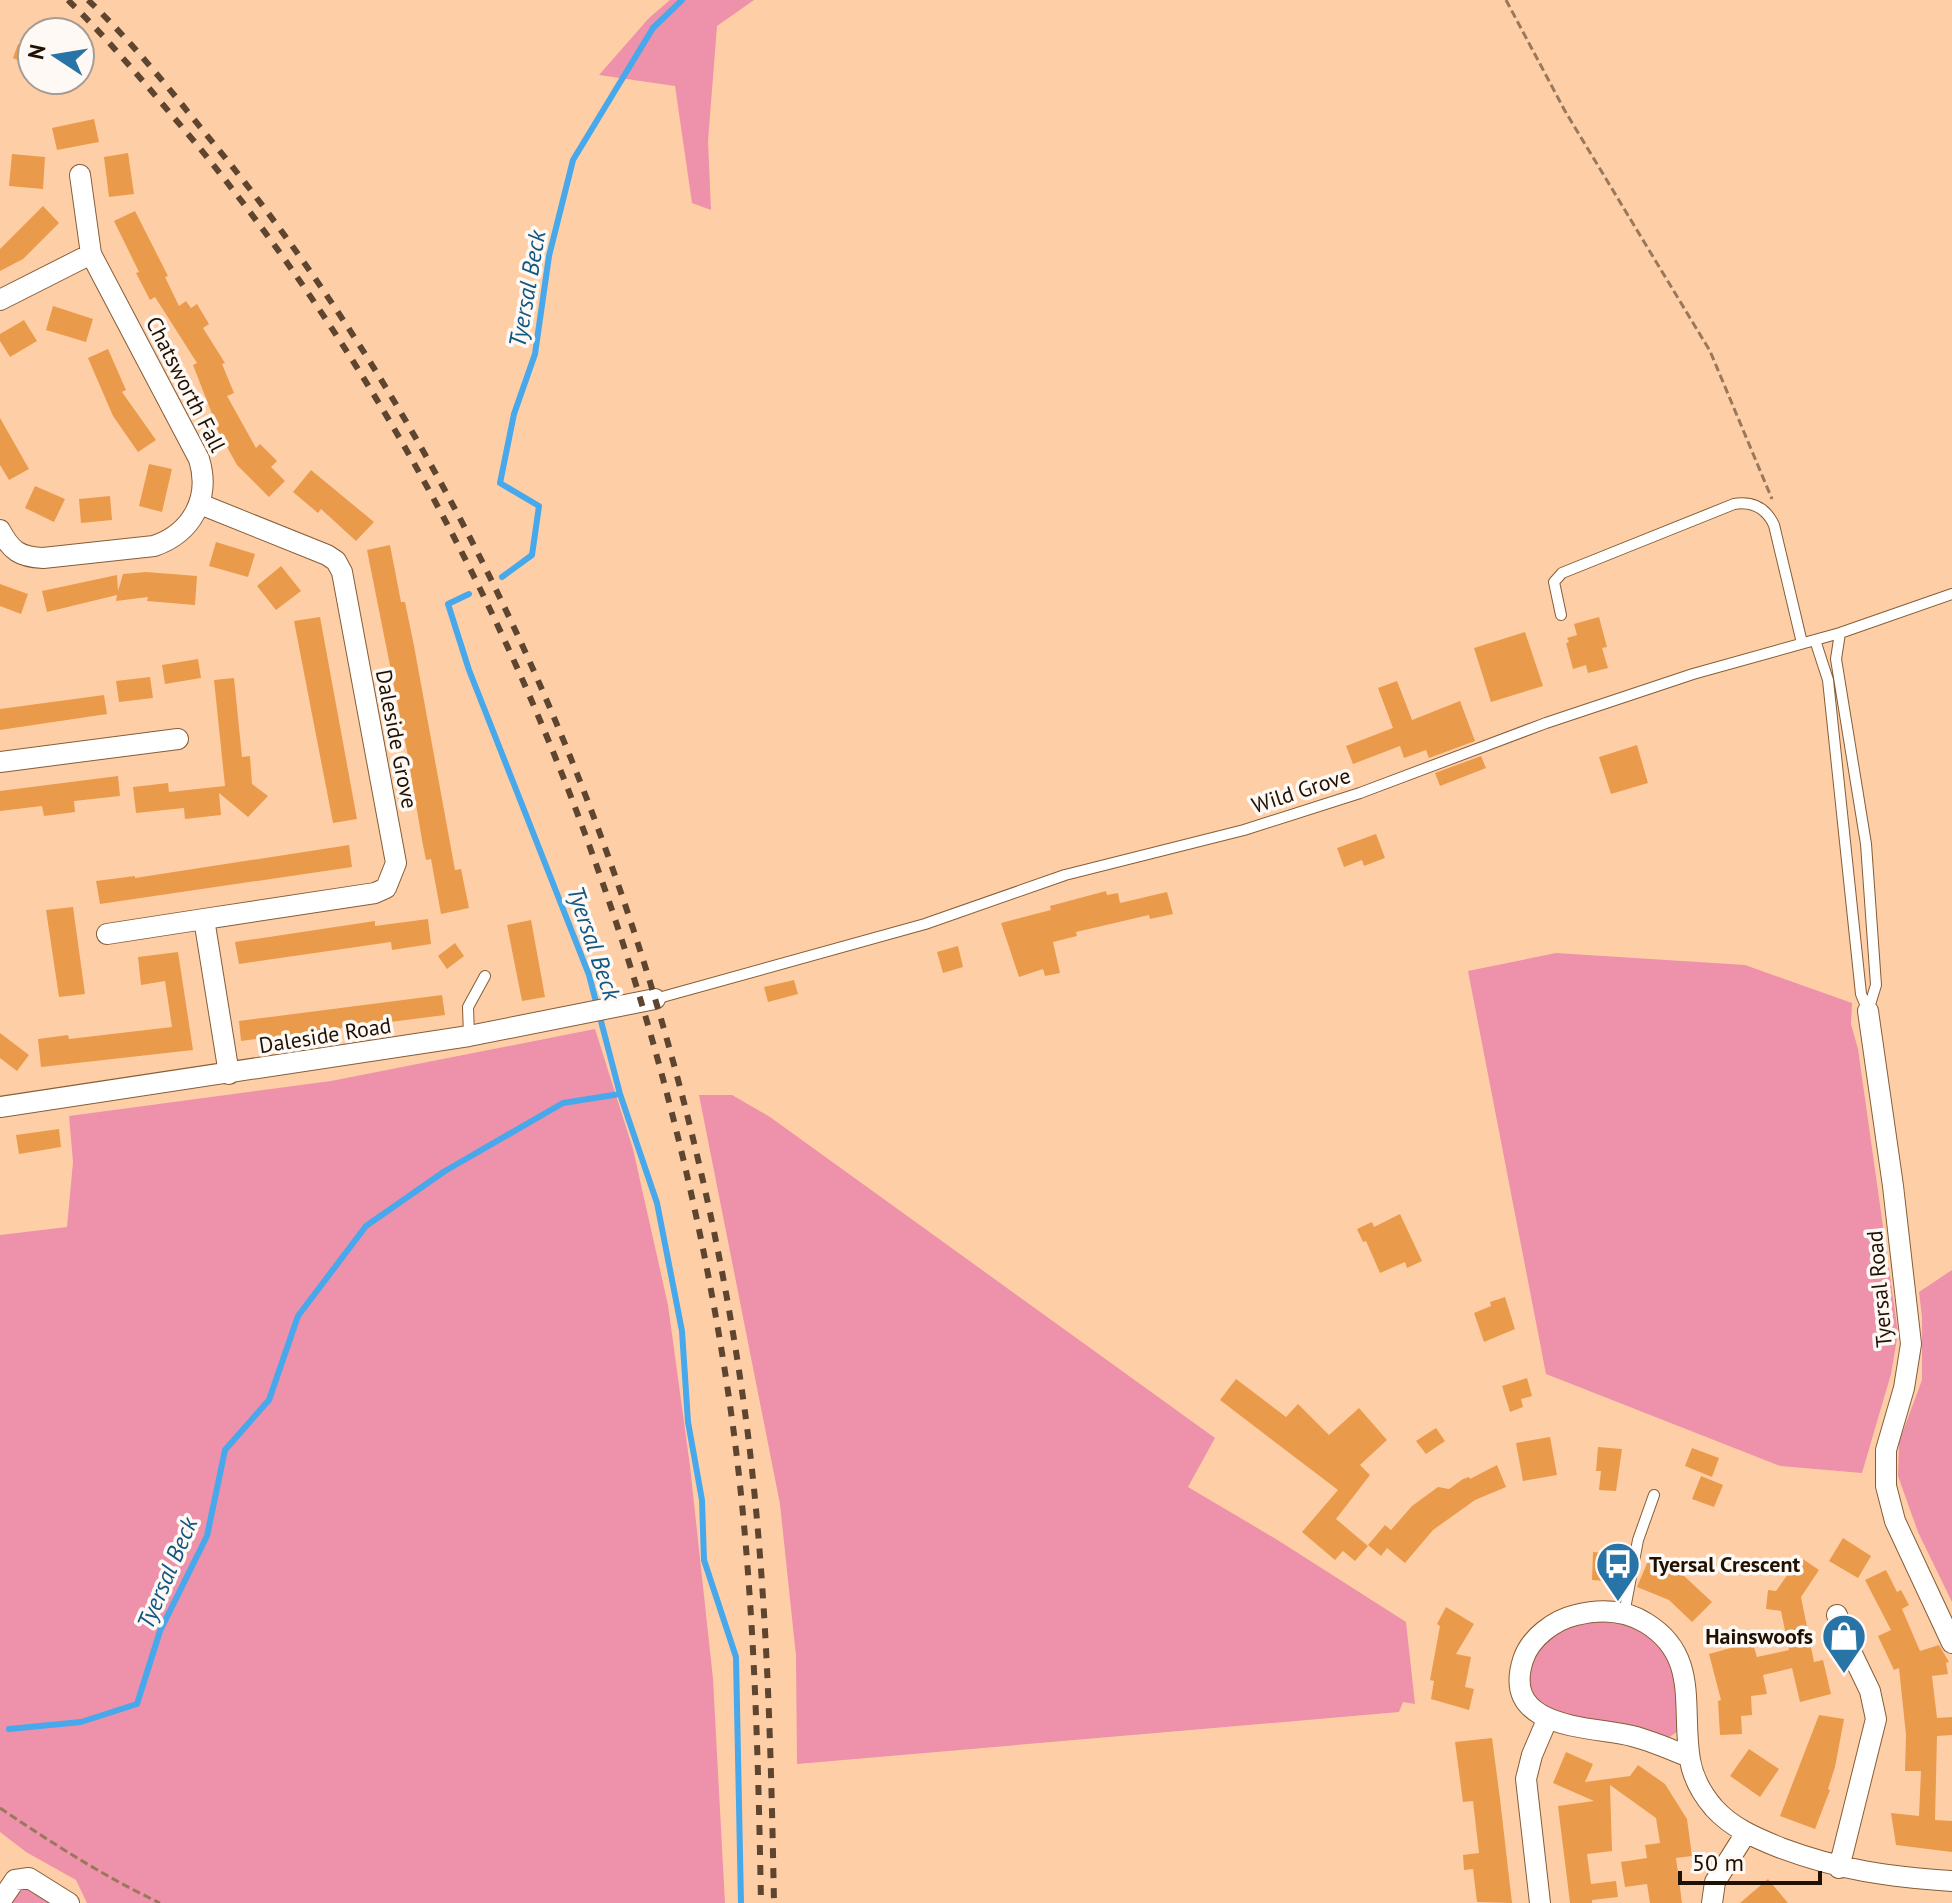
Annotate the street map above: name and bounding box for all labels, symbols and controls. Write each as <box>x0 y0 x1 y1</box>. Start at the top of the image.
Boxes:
north arrow <box>16 16 96 96</box>
text: N <box>21 42 52 62</box>
water label: Tyersal Beck <box>501 227 553 350</box>
street label: Chatsworth Fall <box>140 311 232 457</box>
street label: Daleside Grove <box>370 667 424 811</box>
street label: Wild Grove <box>1248 761 1354 819</box>
water label: Tyersal Beck <box>560 882 628 1005</box>
street label: Daleside Road <box>257 1011 393 1059</box>
street label: Tyersal Road <box>1860 1229 1898 1349</box>
water label: Tyersal Beck <box>130 1511 205 1634</box>
bus stop icon: Tyersal Crescent <box>1594 1540 1642 1603</box>
place label: Tyersal Crescent <box>1649 1550 1800 1578</box>
shop icon: Hainswoofs <box>1820 1612 1868 1675</box>
place label: Hainswoofs <box>1705 1622 1813 1650</box>
scale bar <box>1680 1835 1820 1885</box>
text: 50 m <box>1692 1847 1744 1878</box>

